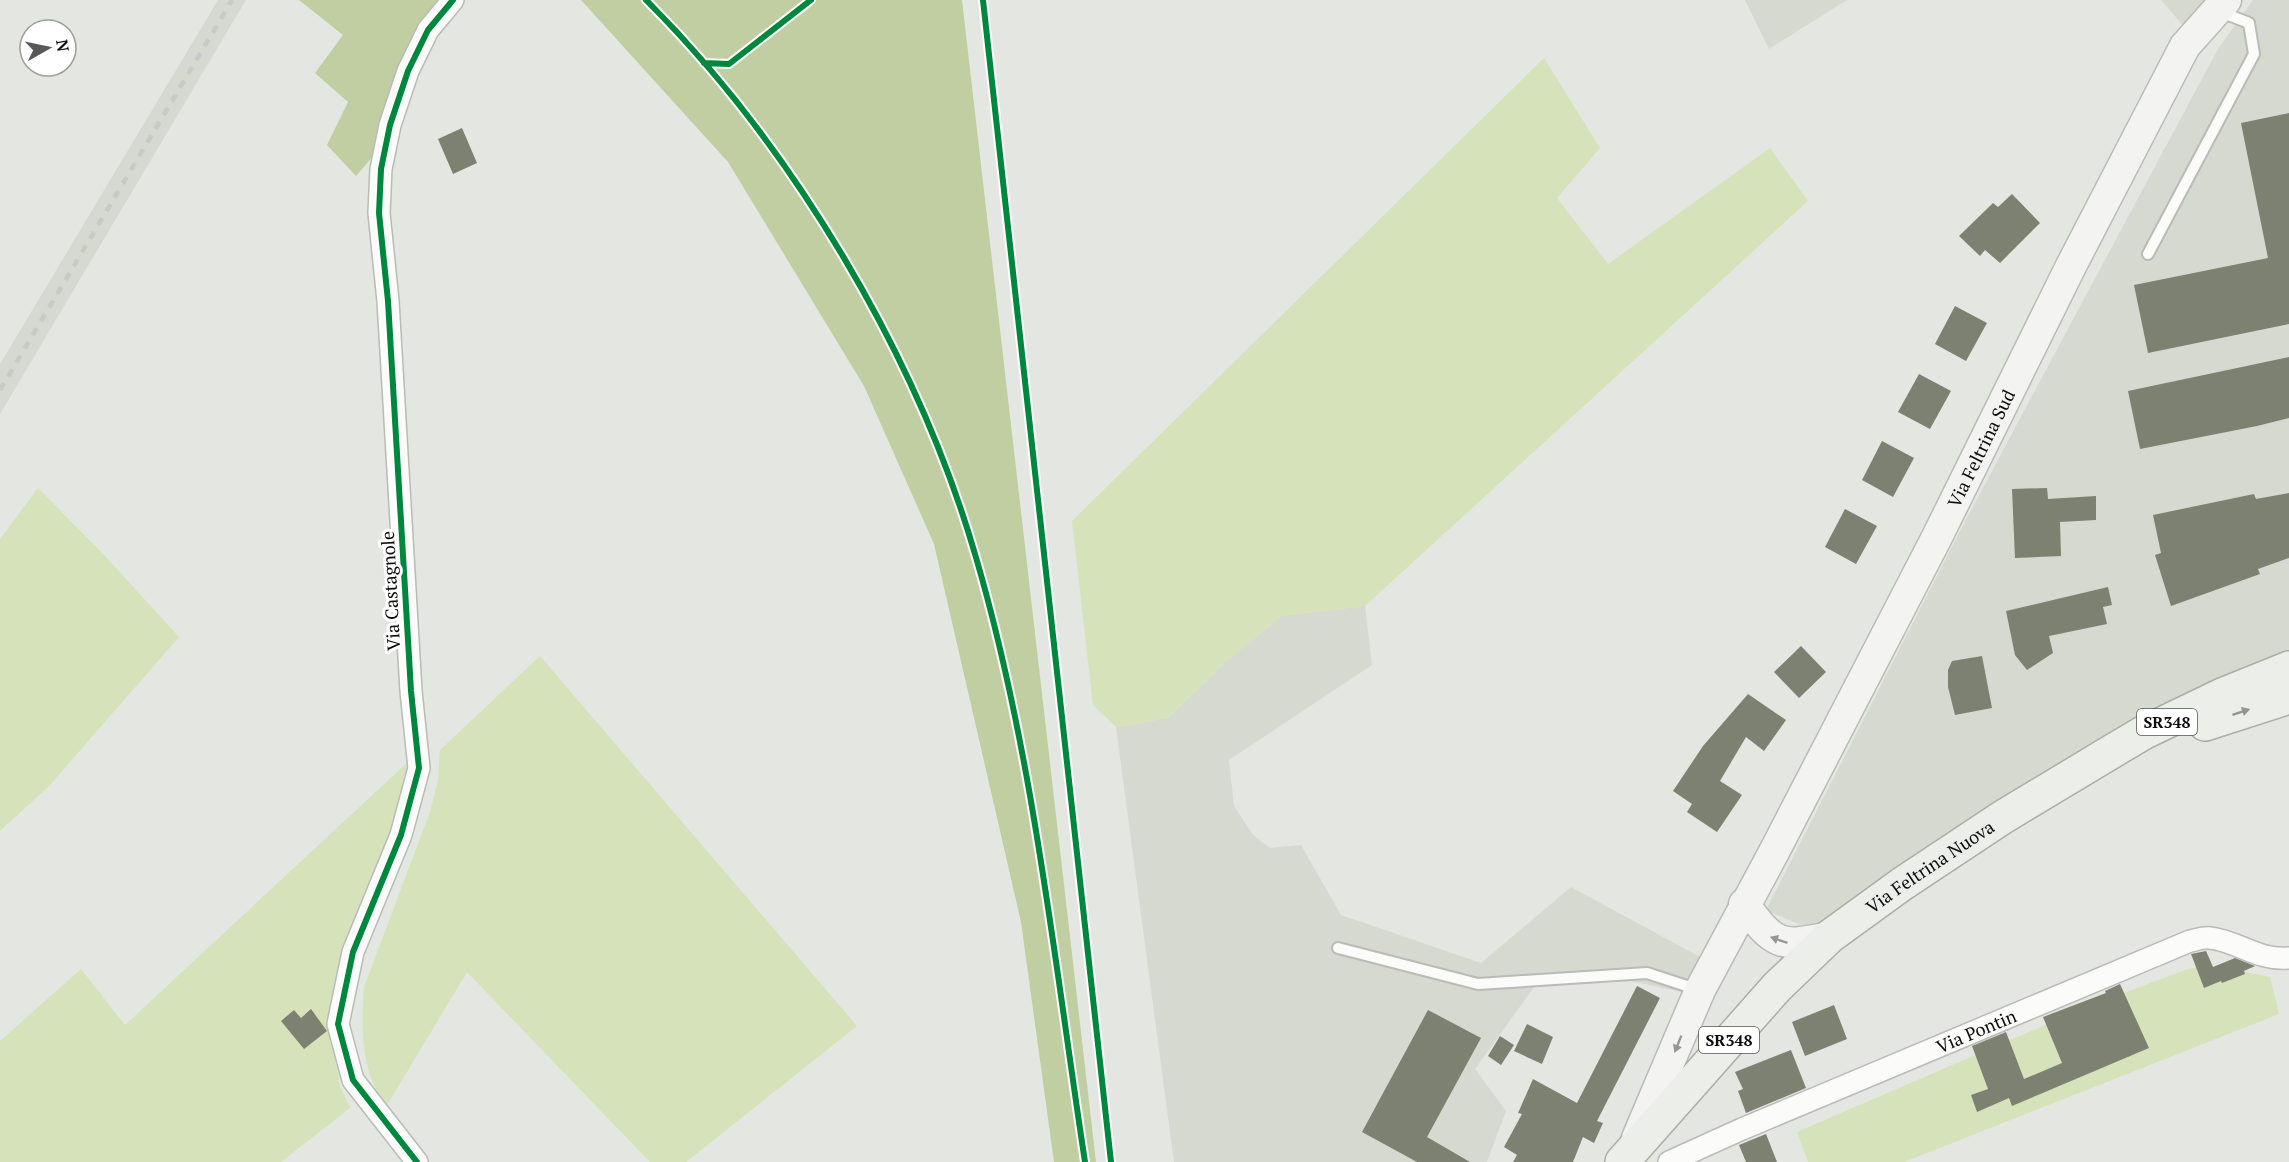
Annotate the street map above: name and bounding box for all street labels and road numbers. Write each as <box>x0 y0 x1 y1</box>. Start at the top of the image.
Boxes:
street label: Via Feltrina Sud <box>1942 385 2020 511</box>
street label: Via Castagnole <box>375 530 405 652</box>
road number: SR348 <box>2137 709 2197 735</box>
street label: Via Feltrina Nuova <box>1861 814 1999 918</box>
street label: Via Pontin <box>1932 1003 2020 1058</box>
road number: SR348 <box>1699 1027 1759 1053</box>

